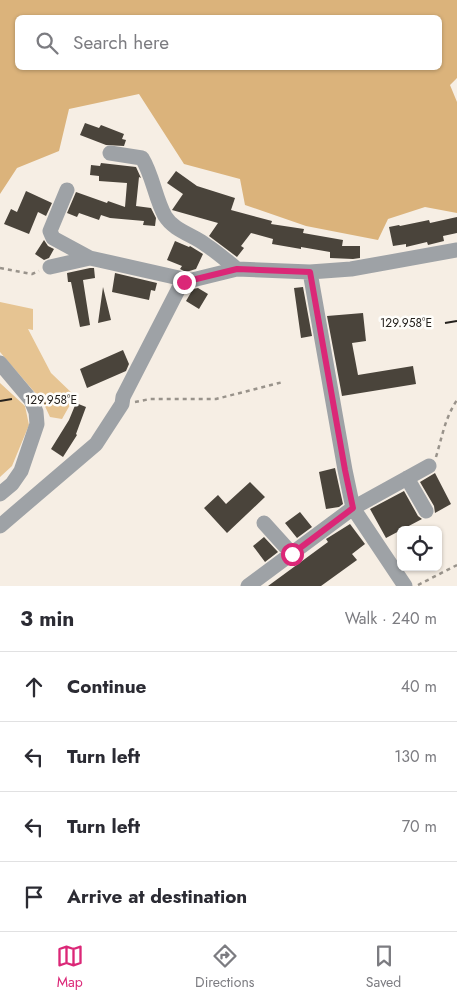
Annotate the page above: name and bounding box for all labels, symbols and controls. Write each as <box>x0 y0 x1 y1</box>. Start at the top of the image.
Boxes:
search box <box>15 15 442 70</box>
icon: search <box>33 29 61 57</box>
text: Search here <box>73 29 169 56</box>
route end <box>173 271 196 294</box>
text: 129.958°E <box>380 314 432 332</box>
text: 129.958°E <box>25 391 77 409</box>
map controls <box>397 526 442 571</box>
button: locate <box>397 526 442 571</box>
route start <box>281 543 304 566</box>
text: 3 min <box>20 604 74 634</box>
text: Walk · 240 m <box>345 607 437 630</box>
icon: ahead <box>20 673 48 701</box>
text: Continue <box>67 673 146 700</box>
text: 40 m <box>401 675 437 698</box>
icon: left <box>20 743 48 771</box>
text: Turn left <box>67 743 140 770</box>
text: 130 m <box>394 745 437 768</box>
icon: left <box>20 813 48 841</box>
text: Turn left <box>67 813 140 840</box>
text: 70 m <box>402 815 437 838</box>
icon: arrive <box>20 883 48 911</box>
text: Arrive at destination <box>67 883 247 910</box>
tab: Map <box>56 942 84 992</box>
tab: Directions <box>195 942 254 992</box>
tab: Saved <box>366 942 401 992</box>

